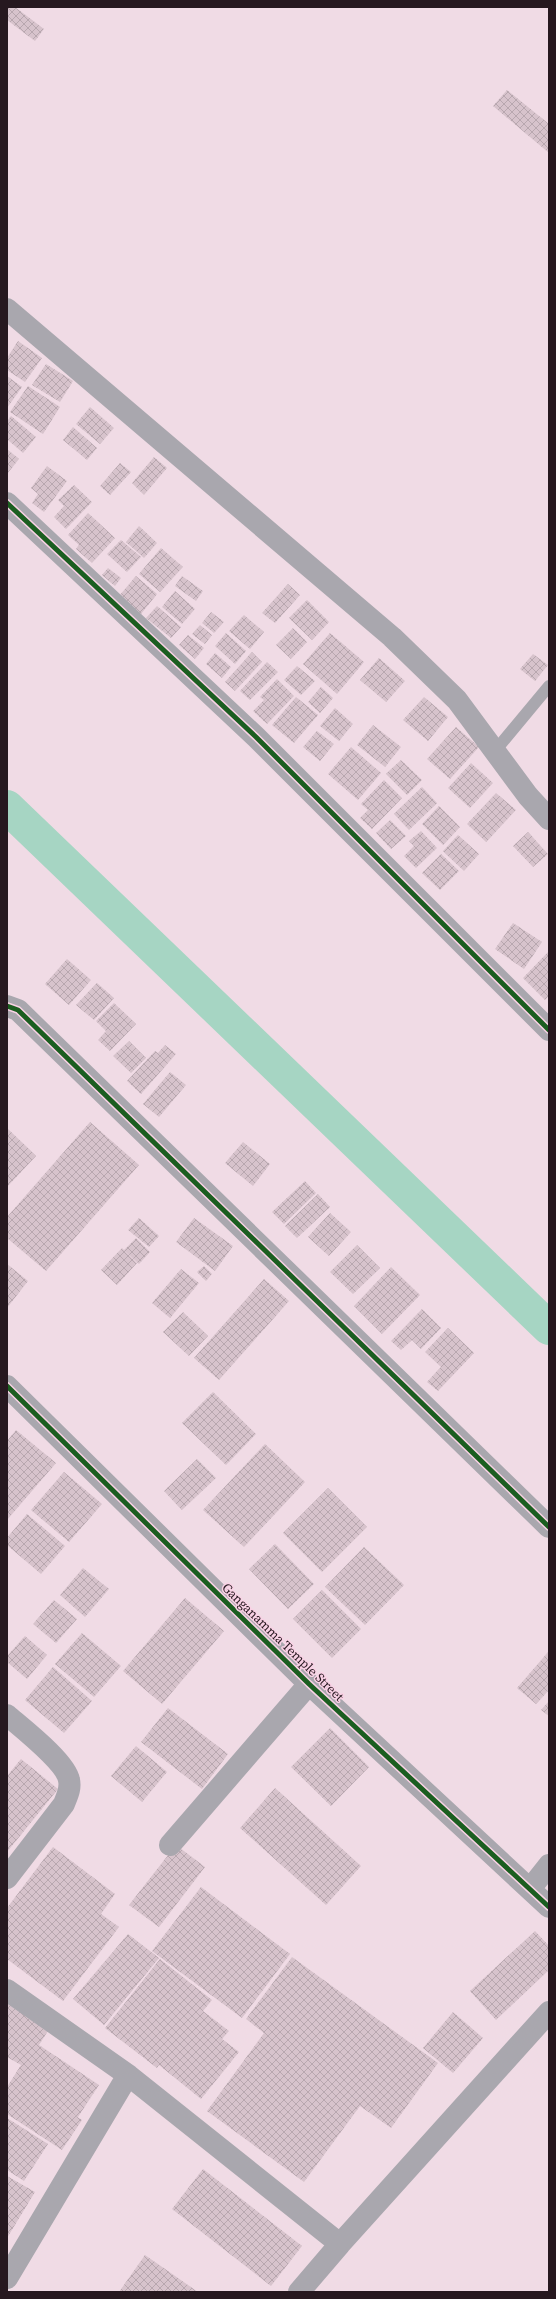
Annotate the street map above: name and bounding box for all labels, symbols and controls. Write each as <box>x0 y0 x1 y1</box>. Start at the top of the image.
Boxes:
street label: Ganganamma Temple Street <box>218 1579 348 1705</box>

